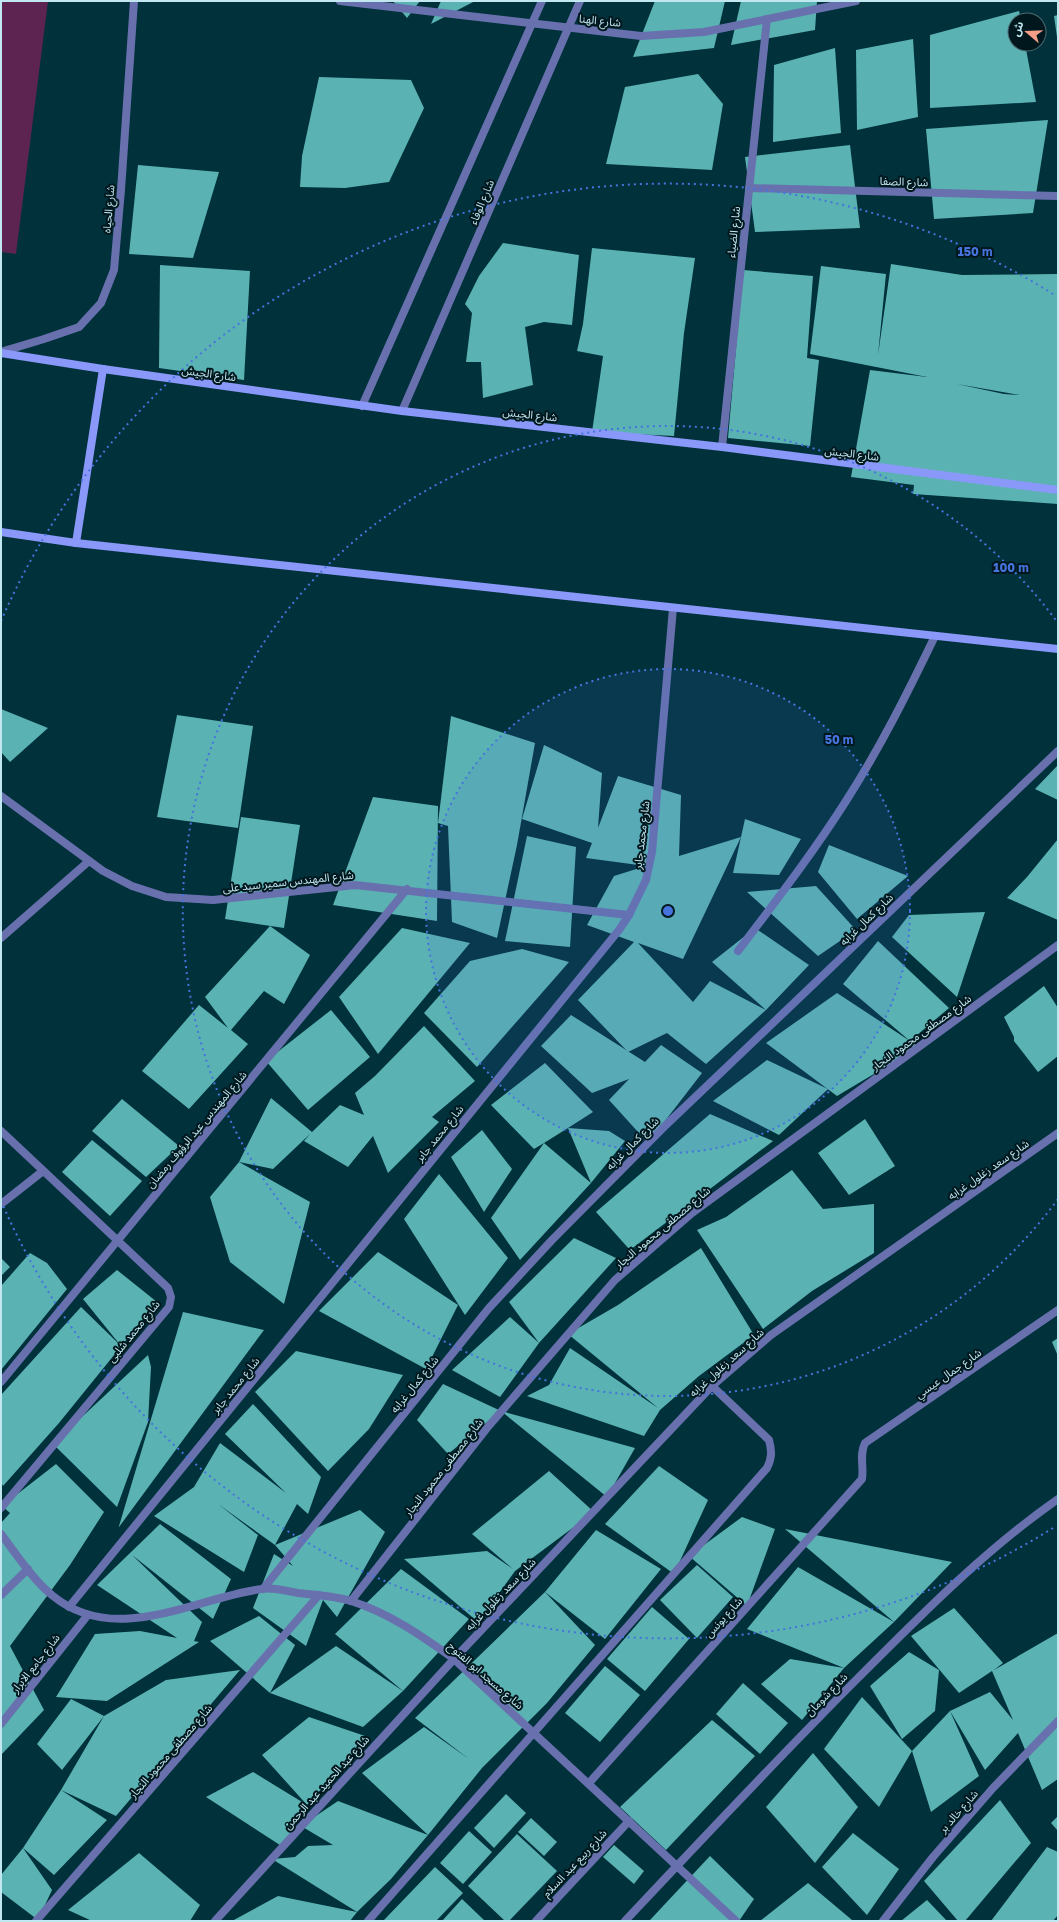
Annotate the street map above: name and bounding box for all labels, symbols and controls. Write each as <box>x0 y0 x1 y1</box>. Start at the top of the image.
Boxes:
street label: شارع الهنا <box>578 11 622 31</box>
north arrow <box>1007 12 1047 52</box>
text: ش <box>1008 19 1027 38</box>
street label: شارع الصفا <box>879 174 929 190</box>
street label: شارع الوفاء <box>466 177 498 227</box>
street label: شارع الحياه <box>99 184 119 234</box>
street label: شارع الضياء <box>724 205 744 259</box>
text: 150 m <box>958 244 992 259</box>
street label: شارع الجيش <box>181 363 237 385</box>
street label: شارع الجيش <box>502 405 558 425</box>
street label: شارع الجيش <box>824 443 880 465</box>
text: 100 m <box>993 560 1029 575</box>
text: 50 m <box>825 732 853 747</box>
street label: شارع محمد جابر <box>630 800 654 871</box>
street label: شارع المهندس سمير سيد على <box>222 868 355 896</box>
street label: شارع كمال غرابه <box>837 890 897 949</box>
centre of rings <box>661 904 675 918</box>
street label: شارع مصطفى محمود النجار <box>868 991 975 1075</box>
street label: شارع المهندس عبد الرؤوف رمضان <box>143 1067 251 1192</box>
street label: شارع محمد جابر <box>412 1102 468 1166</box>
street label: شارع كمال غرابه <box>603 1114 663 1173</box>
street label: شارع سعد زغلول غرابه <box>945 1136 1032 1203</box>
street label: شارع مصطفى محمود النجار <box>611 1183 714 1273</box>
street label: شارع محمد شلبى <box>104 1297 164 1366</box>
street label: شارع سعد زغلول غرابه <box>686 1325 768 1400</box>
street label: شارع جمال عيسي <box>912 1345 986 1404</box>
street label: شارع كمال غرابه <box>387 1353 443 1416</box>
street label: شارع محمد جابر <box>208 1354 264 1418</box>
street label: شارع مصطفى محمود النجار <box>400 1415 487 1520</box>
street label: شارع سعد زغلول غرابه <box>462 1555 540 1634</box>
street label: شارع يونس <box>702 1594 746 1641</box>
street label: شارع جامع الابرار <box>7 1631 64 1697</box>
street label: شارع مسجد ابو الفتوح <box>444 1639 527 1713</box>
street label: شارع شومان <box>802 1670 851 1720</box>
street label: شارع مصطفى محمود النجار <box>125 1701 216 1803</box>
street label: شارع عبد الحميد عبد الرحمن <box>280 1732 373 1833</box>
street label: شارع خالد بر <box>935 1787 982 1837</box>
street label: شارع ربيع عبد السلام <box>539 1826 611 1901</box>

